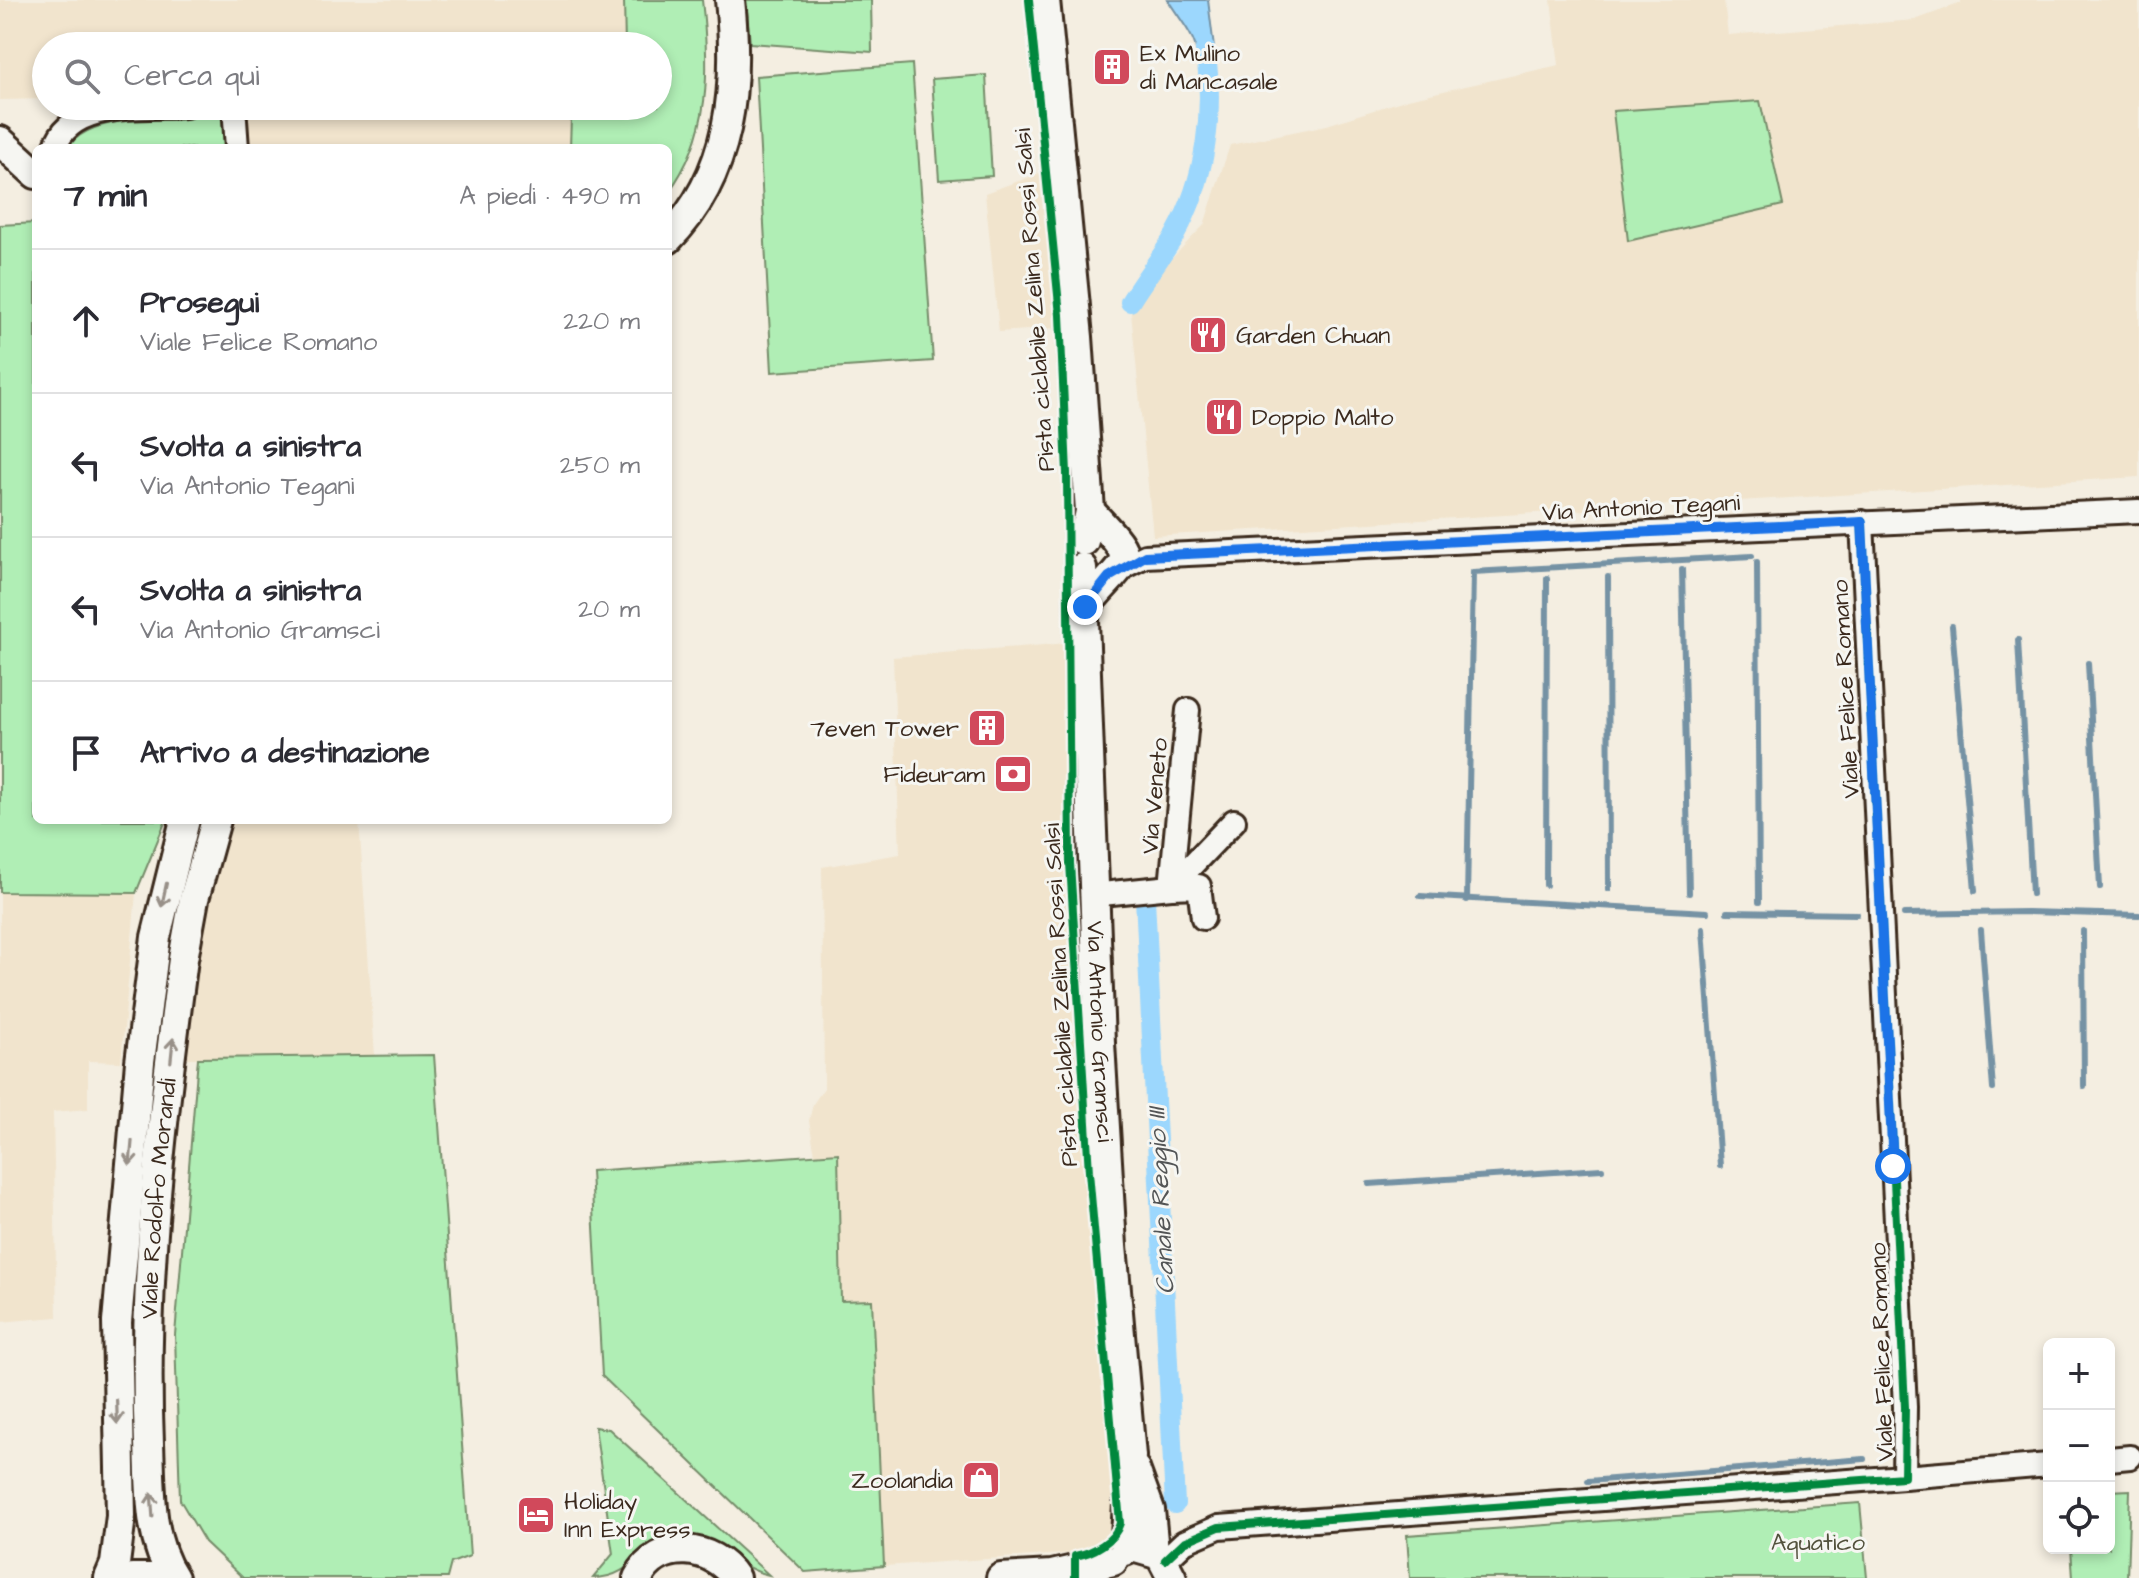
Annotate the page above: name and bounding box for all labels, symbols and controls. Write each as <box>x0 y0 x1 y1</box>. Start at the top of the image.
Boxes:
search box <box>32 32 672 120</box>
place label: Ex Mulino di Mancasale <box>1140 37 1278 99</box>
building icon: Ex Mulino di Mancasale <box>1091 46 1133 88</box>
icon: search <box>60 54 104 98</box>
text: Cerca qui <box>124 55 259 97</box>
street label: Pista ciclabile Zelina Rossi Salsi <box>1006 127 1064 473</box>
text: 7 min <box>64 172 147 220</box>
text: A piedi · 490 m <box>459 178 640 214</box>
text: Prosegui <box>140 282 259 324</box>
icon: ahead <box>64 299 108 343</box>
text: 220 m <box>563 303 640 339</box>
restaurant icon: Garden Chuan <box>1187 314 1229 356</box>
place label: Garden Chuan <box>1236 319 1390 353</box>
text: Viale Felice Romano <box>140 324 377 360</box>
restaurant icon: Doppio Malto <box>1203 396 1245 438</box>
place label: Doppio Malto <box>1252 401 1394 435</box>
text: Svolta a sinistra <box>140 426 361 468</box>
icon: left <box>64 443 108 487</box>
text: 250 m <box>560 447 640 483</box>
text: Via Antonio Tegani <box>140 468 354 504</box>
street label: Via Antonio Tegani <box>1541 486 1741 531</box>
text: Svolta a sinistra <box>140 570 361 612</box>
street label: Viale Felice Romano <box>1823 578 1869 799</box>
icon: left <box>64 587 108 631</box>
route end <box>1067 589 1103 625</box>
text: 20 m <box>578 591 640 627</box>
text: Via Antonio Gramsci <box>140 612 380 648</box>
building icon: 7even Tower <box>966 707 1008 749</box>
place label: 7even Tower <box>810 712 959 746</box>
icon: arrive <box>64 731 108 775</box>
text: Arrivo a destinazione <box>140 732 430 774</box>
street label: Via Veneto <box>1133 736 1177 856</box>
bank icon: Fideuram <box>992 753 1034 795</box>
place label: Fideuram <box>883 758 985 792</box>
street label: Pista ciclabile Zelina Rossi Salsi <box>1035 822 1087 1168</box>
one-way arrow <box>156 882 171 908</box>
street label: Via Antonio Gramsci <box>1077 920 1122 1144</box>
one-way arrow <box>165 1037 180 1064</box>
street label: Viale Rodolfo Morandi <box>132 1076 186 1320</box>
water label: Canale Reggio III <box>1138 1104 1185 1295</box>
one-way arrow <box>124 1139 139 1166</box>
route start <box>1875 1148 1911 1184</box>
street label: Viale Felice Romano <box>1861 1241 1903 1462</box>
map controls <box>2043 1338 2115 1554</box>
button: + <box>2043 1338 2115 1410</box>
one-way arrow <box>109 1398 125 1425</box>
button: − <box>2043 1410 2115 1482</box>
shop icon: Zoolandia <box>960 1459 1002 1501</box>
place label: Zoolandia <box>851 1464 953 1498</box>
button: locate <box>2043 1482 2115 1554</box>
place label: Holiday Inn Express <box>564 1485 690 1547</box>
one-way arrow <box>144 1492 159 1518</box>
hotel icon: Holiday Inn Express <box>515 1494 557 1536</box>
park label: Aquatico <box>1771 1526 1866 1560</box>

